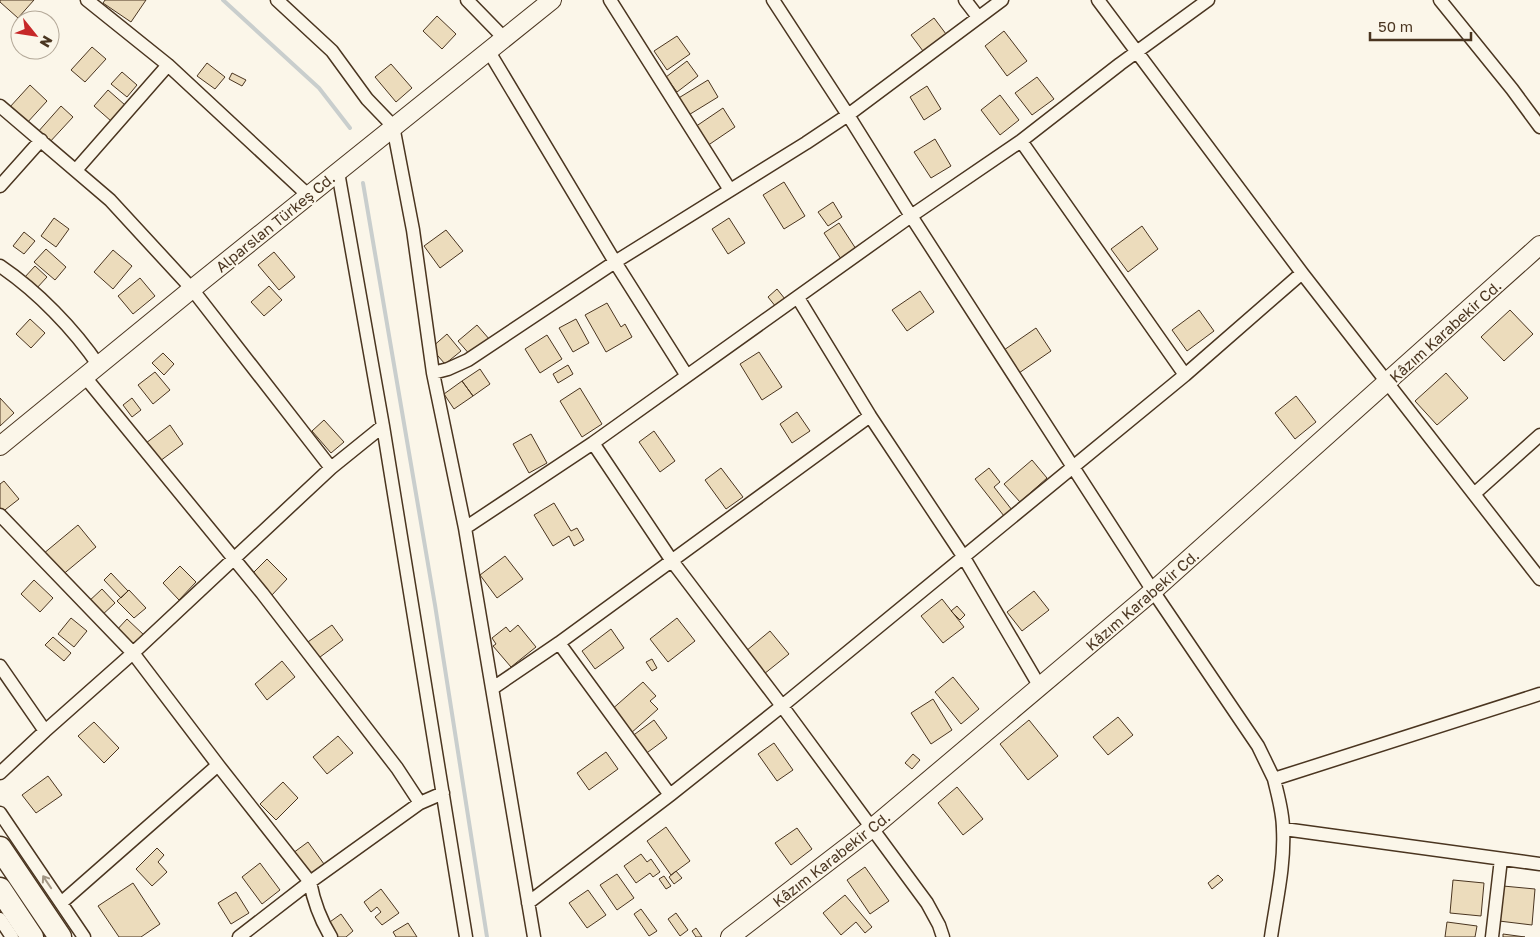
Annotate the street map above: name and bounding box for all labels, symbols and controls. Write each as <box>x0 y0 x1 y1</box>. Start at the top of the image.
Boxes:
north arrow <box>10 10 60 60</box>
scale bar <box>1370 10 1471 42</box>
text: 50 m <box>1378 17 1413 35</box>
text: N <box>37 33 57 51</box>
street label: Alparslan Türkeş Cd. <box>212 168 338 276</box>
street label: Kâzım Karabekir Cd. <box>1385 276 1505 386</box>
street label: Kâzım Karabekir Cd. <box>1082 546 1202 654</box>
street label: Kâzım Karabekir Cd. <box>769 808 893 910</box>
one-way arrow <box>41 875 52 889</box>

